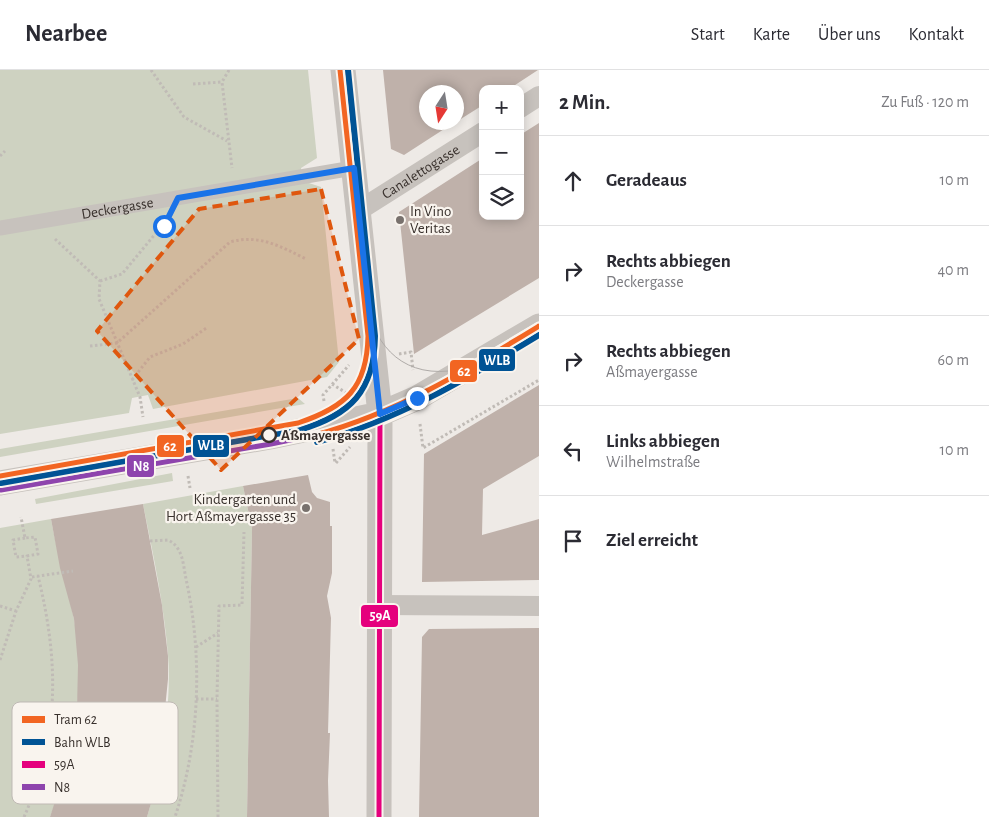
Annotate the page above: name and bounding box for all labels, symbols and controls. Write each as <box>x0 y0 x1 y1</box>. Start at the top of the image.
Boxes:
text: Nearbee <box>25 22 107 46</box>
text: Start <box>691 26 725 44</box>
text: Karte <box>753 26 790 44</box>
text: Über uns <box>818 26 881 44</box>
text: Kontakt <box>909 26 964 44</box>
north arrow <box>419 85 464 130</box>
map controls <box>479 85 524 220</box>
button: + <box>479 85 524 130</box>
text: 2 Min. <box>559 92 610 113</box>
text: Zu Fuß · 120 m <box>881 94 969 110</box>
button: − <box>479 130 524 175</box>
street label: Canalettogasse <box>379 142 462 202</box>
icon: ahead <box>559 167 587 195</box>
text: Geradeaus <box>606 171 687 190</box>
text: 10 m <box>940 172 969 188</box>
button: layers <box>479 175 524 220</box>
street label: Deckergasse <box>80 195 155 222</box>
place label: In Vino Veritas <box>410 204 451 236</box>
marker: In Vino Veritas <box>394 214 406 226</box>
route start <box>153 215 176 238</box>
text: Rechts abbiegen <box>606 252 731 271</box>
icon: right <box>559 257 587 285</box>
text: 40 m <box>937 262 969 278</box>
text: Deckergasse <box>606 274 684 290</box>
text: Rechts abbiegen <box>606 342 731 361</box>
icon: right <box>559 347 587 375</box>
line badge: WLB <box>478 348 516 372</box>
text: 60 m <box>938 352 969 368</box>
text: WLB <box>484 354 510 368</box>
line badge: 62 <box>449 359 478 383</box>
text: Aßmayergasse <box>606 364 698 380</box>
text: 62 <box>457 365 471 379</box>
route end <box>406 387 429 410</box>
marker: Aßmayergasse <box>261 427 277 443</box>
place label: Aßmayergasse <box>281 428 370 443</box>
text: Links abbiegen <box>606 432 720 451</box>
line badge: 62 <box>156 434 185 458</box>
line badge: WLB <box>192 434 230 458</box>
icon: left <box>559 437 587 465</box>
text: WLB <box>198 439 224 453</box>
text: 62 <box>163 440 177 454</box>
text: 10 m <box>940 442 969 458</box>
line badge: N8 <box>126 454 155 478</box>
text: Wilhelmstraße <box>606 454 700 470</box>
text: N8 <box>133 460 149 474</box>
place label: Kindergarten und Hort Aßmayergasse 35 <box>166 492 296 524</box>
marker: Kindergarten und Hort Aßmayergasse 35 <box>300 502 312 514</box>
icon: arrive <box>559 527 587 555</box>
text: Ziel erreicht <box>606 531 698 550</box>
line badge: 59A <box>360 604 399 628</box>
text: 59A <box>369 609 391 623</box>
legend <box>12 702 178 804</box>
text: Tram 62 <box>54 713 97 727</box>
text: Bahn WLB <box>54 736 111 750</box>
text: 59A <box>54 758 75 772</box>
text: N8 <box>54 781 70 795</box>

